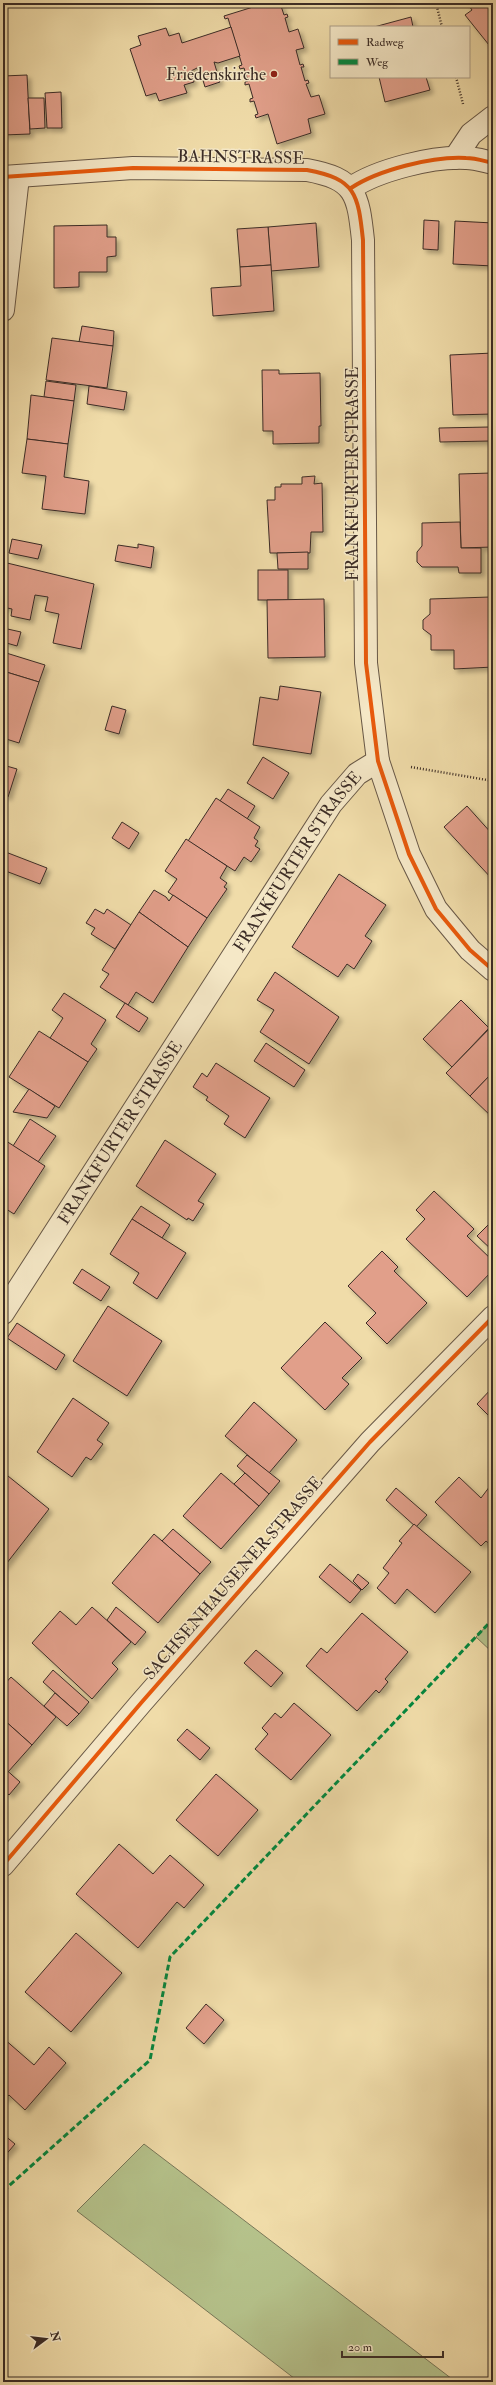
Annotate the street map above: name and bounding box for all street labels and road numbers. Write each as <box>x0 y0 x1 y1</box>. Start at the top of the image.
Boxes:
street label: BAHNSTRASSE <box>177 145 305 169</box>
street label: FRANKFURTER STRASSE <box>342 367 363 581</box>
street label: FRANKFURTER STRASSE <box>228 766 366 956</box>
street label: FRANKFURTER STRASSE <box>53 1036 186 1228</box>
street label: SACHSENHAUSENER STRASSE <box>139 1472 327 1684</box>

